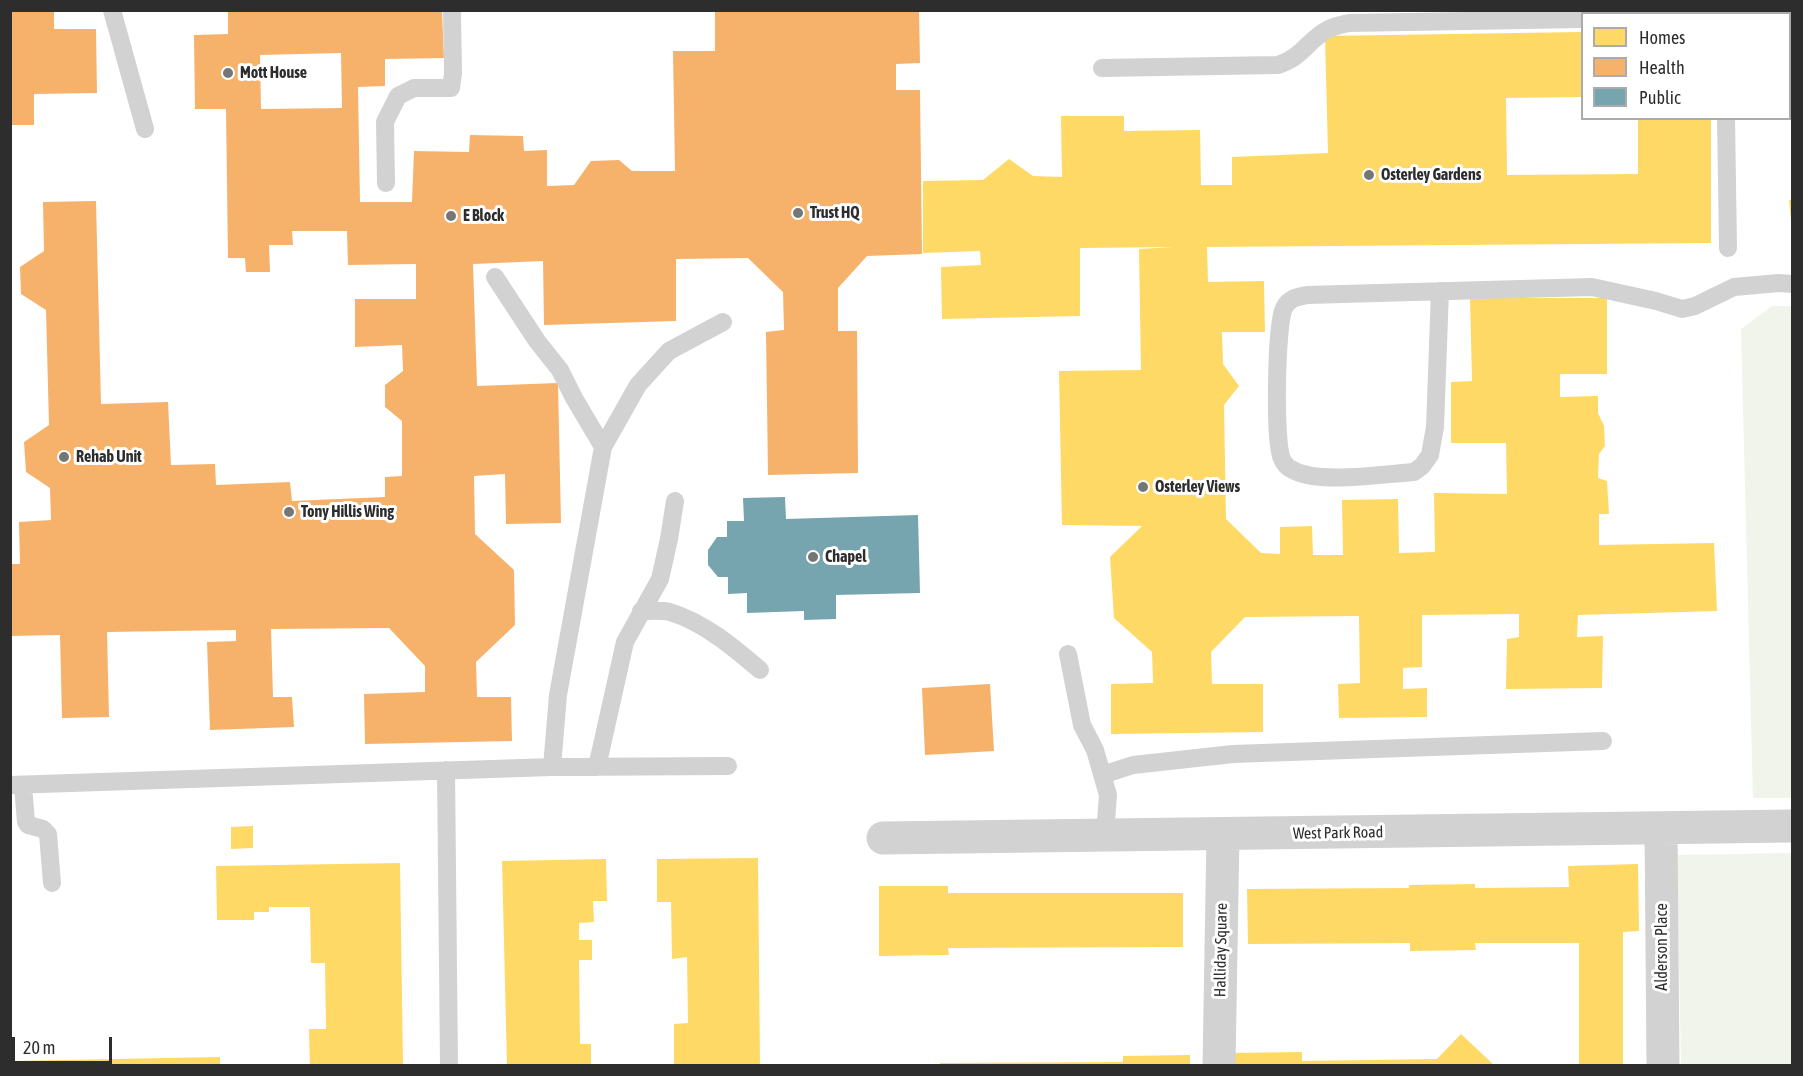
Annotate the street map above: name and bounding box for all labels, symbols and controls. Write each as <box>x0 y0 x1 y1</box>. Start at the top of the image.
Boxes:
legend <box>1581 12 1791 120</box>
text: Homes <box>1639 27 1685 48</box>
text: Health <box>1639 57 1685 78</box>
place label: Mott House <box>240 63 307 83</box>
marker: Mott House <box>221 66 235 80</box>
text: Public <box>1639 87 1681 108</box>
place label: Osterley Gardens <box>1381 165 1481 185</box>
marker: Osterley Gardens <box>1362 168 1376 182</box>
place label: Trust HQ <box>810 203 860 223</box>
place label: E Block <box>463 206 504 226</box>
marker: Trust HQ <box>791 206 805 220</box>
marker: E Block <box>444 209 458 223</box>
place label: Rehab Unit <box>76 447 142 467</box>
marker: Rehab Unit <box>57 450 71 464</box>
place label: Osterley Views <box>1155 477 1240 497</box>
marker: Osterley Views <box>1136 480 1150 494</box>
place label: Tony Hillis Wing <box>301 502 394 522</box>
marker: Tony Hillis Wing <box>282 505 296 519</box>
place label: Chapel <box>825 547 866 567</box>
marker: Chapel <box>806 550 820 564</box>
street label: West Park Road <box>1293 823 1383 843</box>
street label: Halliday Square <box>1211 903 1231 997</box>
street label: Alderson Place <box>1652 903 1672 991</box>
scale bar <box>15 1025 116 1063</box>
text: 20 m <box>23 1037 55 1058</box>

